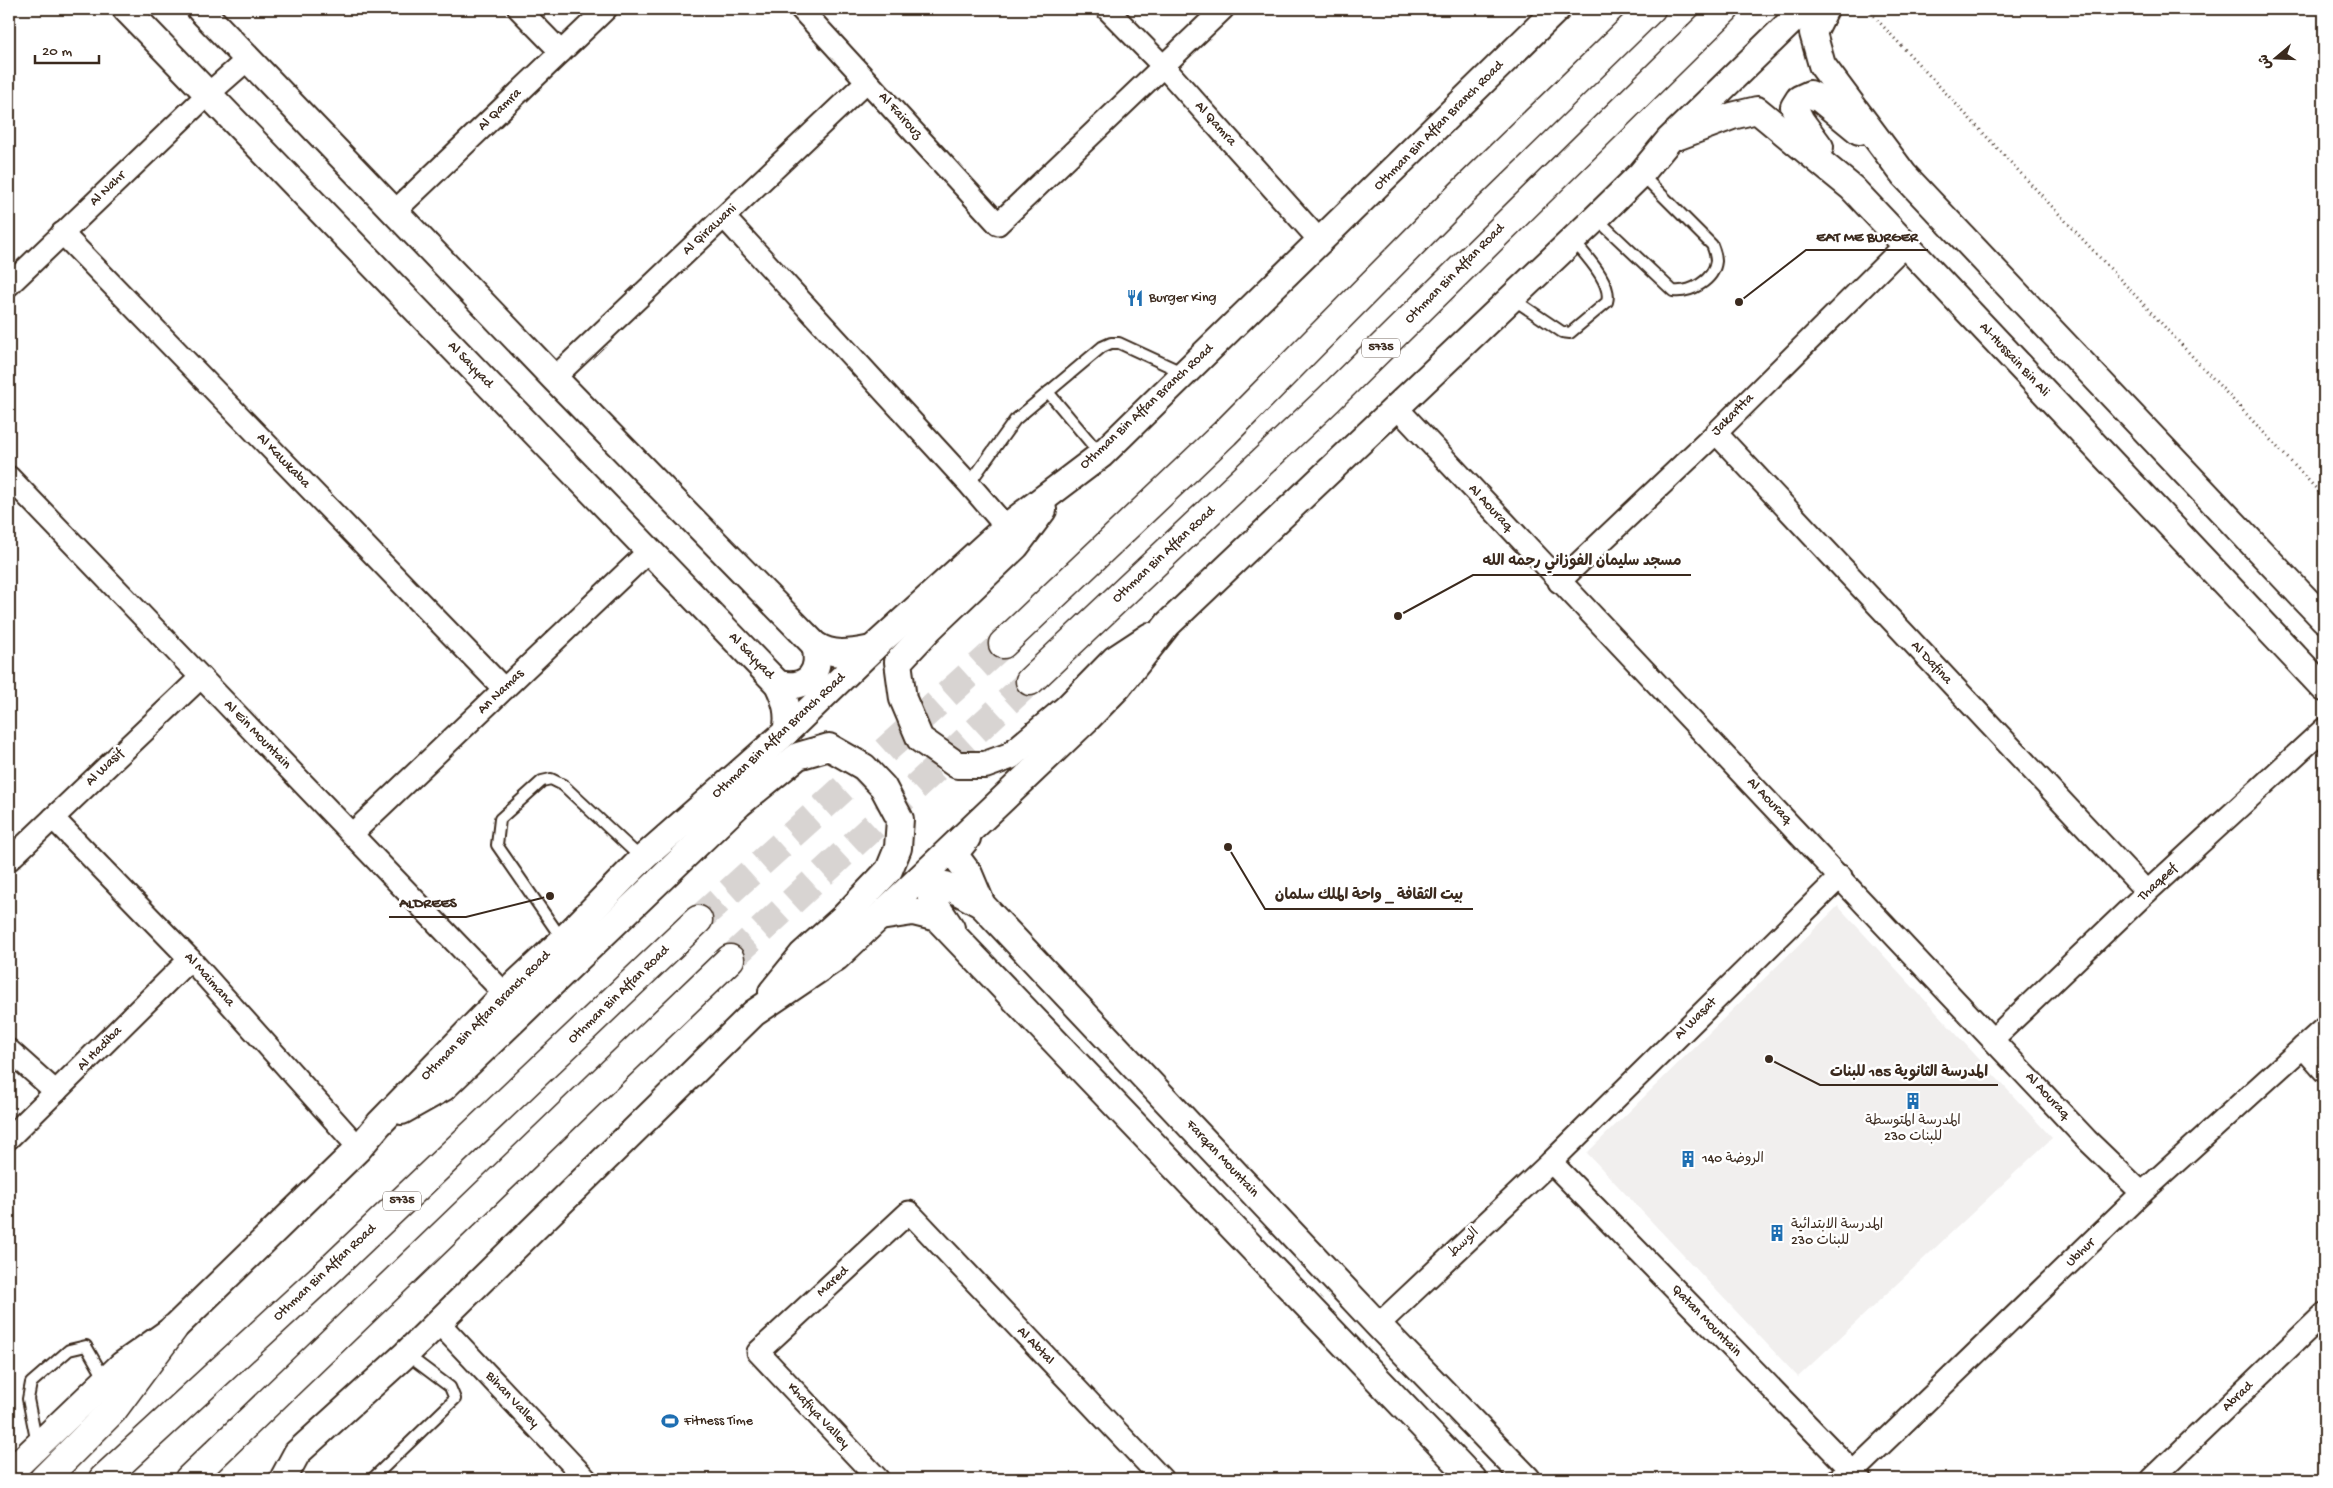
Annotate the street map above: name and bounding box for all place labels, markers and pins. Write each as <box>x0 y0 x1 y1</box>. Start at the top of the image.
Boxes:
callout: EAT ME BURGER <box>1806 220 1928 250</box>
restaurant icon: Burger King <box>1125 288 1145 308</box>
place label: Burger King <box>1148 290 1217 307</box>
callout: مسجد سليمان الفوزاني رحمه الله <box>1473 545 1691 575</box>
callout: بيت الثقافة _ واحة الملك سلمان <box>1265 879 1473 909</box>
callout: ALDREES <box>389 887 466 917</box>
callout: المدرسة الثانوية 185 للبنات <box>1820 1055 1998 1085</box>
building icon: المدرسة المتوسطة 230 للبنات <box>1903 1091 1923 1111</box>
place label: المدرسة المتوسطة 230 للبنات <box>1865 1113 1961 1146</box>
building icon: الروضة 140 <box>1678 1149 1698 1169</box>
place label: الروضة 140 <box>1701 1151 1764 1168</box>
place label: المدرسة الابتدائية 230 للبنات <box>1791 1217 1883 1250</box>
building icon: المدرسة الابتدائية 230 للبنات <box>1767 1223 1787 1243</box>
sports icon: Fitness Time <box>660 1411 680 1431</box>
place label: Fitness Time <box>683 1413 754 1430</box>

